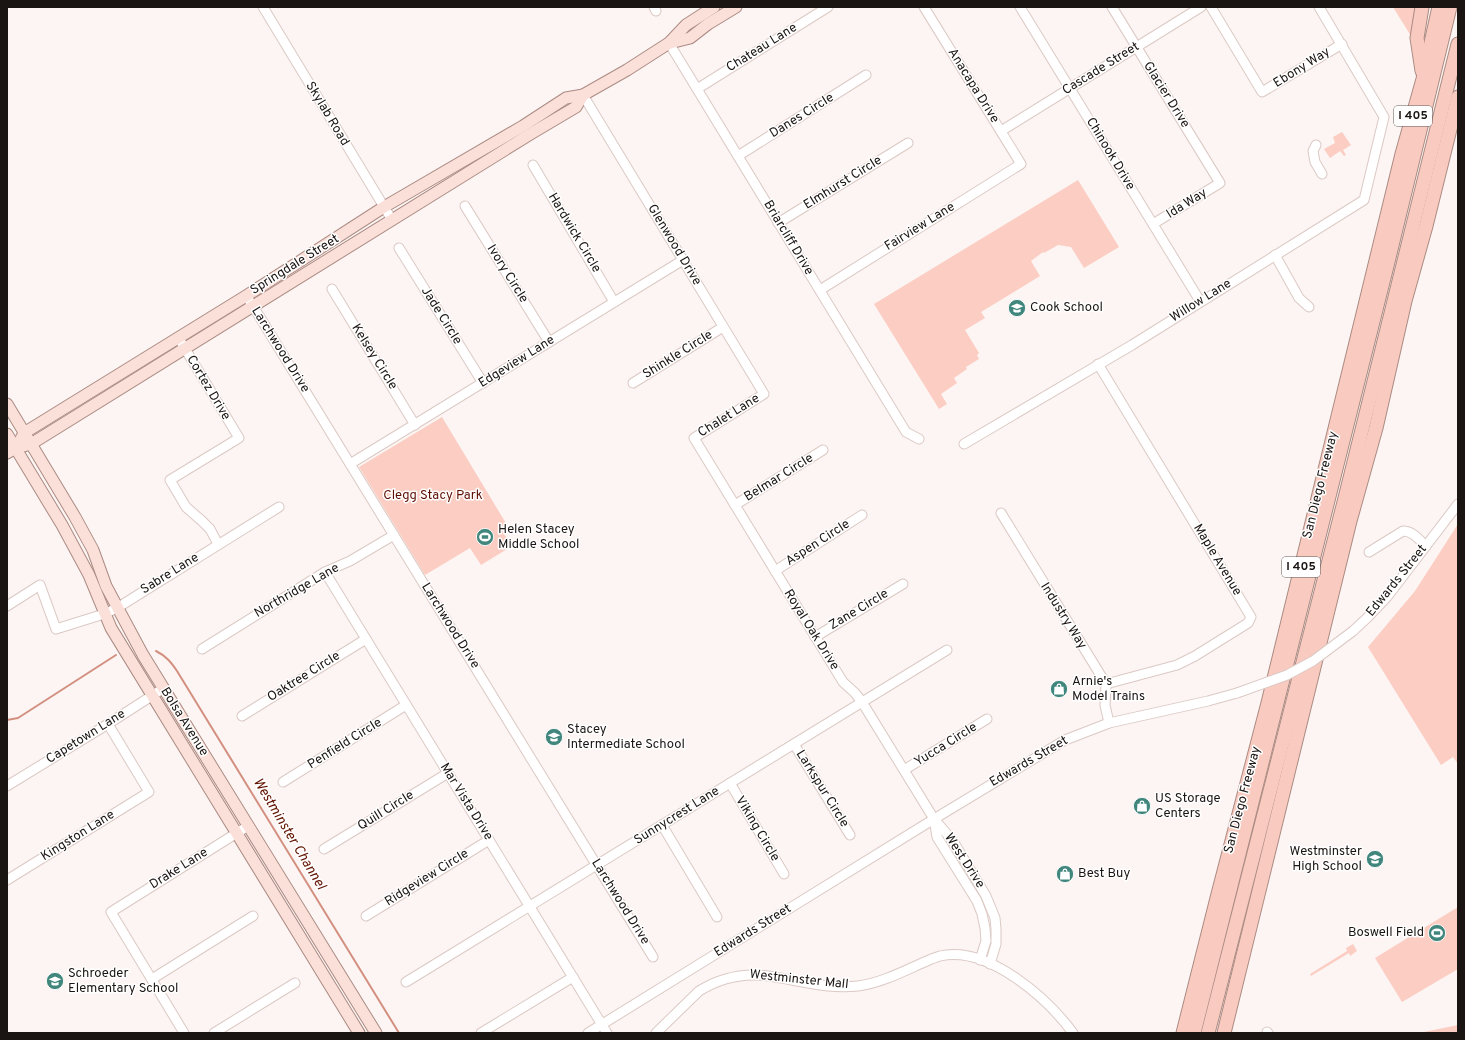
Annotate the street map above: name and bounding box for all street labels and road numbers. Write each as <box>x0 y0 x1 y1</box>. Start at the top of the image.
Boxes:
street label: Chateau Lane <box>724 20 800 76</box>
street label: Cascade Street <box>1060 39 1143 99</box>
street label: Ebony Way <box>1271 44 1333 92</box>
street label: Anacapa Drive <box>944 46 1002 126</box>
street label: Glacier Drive <box>1139 59 1193 131</box>
street label: Skylab Road <box>302 79 352 149</box>
street label: Danes Circle <box>767 90 837 142</box>
road number: I 405 <box>1394 106 1432 126</box>
street label: Chinook Drive <box>1082 115 1138 193</box>
street label: Elmhurst Circle <box>801 153 885 213</box>
street label: Ida Way <box>1164 185 1210 223</box>
street label: Hardwick Circle <box>544 190 604 276</box>
street label: Briarcliff Drive <box>759 198 817 278</box>
street label: Fairview Lane <box>882 199 958 255</box>
street label: Glenwood Drive <box>643 201 705 289</box>
street label: Springdale Street <box>248 231 342 299</box>
street label: Ivory Circle <box>483 242 531 306</box>
street label: Willow Lane <box>1167 276 1235 326</box>
street label: Jade Circle <box>417 284 465 348</box>
street label: Larchwood Drive <box>247 304 313 396</box>
street label: Kelsey Circle <box>347 321 401 393</box>
street label: Shinkle Circle <box>640 327 716 383</box>
street label: Edgeview Lane <box>476 332 558 392</box>
street label: Cortez Drive <box>182 353 234 423</box>
street label: Chalet Lane <box>695 391 763 441</box>
street label: San Diego Freeway <box>1300 430 1342 540</box>
street label: Belmar Circle <box>741 450 817 506</box>
street label: Aspen Circle <box>783 516 853 570</box>
street label: Maple Avenue <box>1189 521 1245 599</box>
street label: Edwards Street <box>1363 542 1431 620</box>
street label: Sabre Lane <box>138 550 202 598</box>
road number: I 405 <box>1282 557 1320 577</box>
street label: Northridge Lane <box>252 560 342 622</box>
street label: Larchwood Drive <box>417 580 483 672</box>
street label: Industry Way <box>1036 580 1090 652</box>
street label: Zane Circle <box>826 586 892 634</box>
street label: Royal Oak Drive <box>780 587 842 673</box>
street label: Oaktree Circle <box>265 648 343 706</box>
street label: Bolsa Avenue <box>157 685 211 759</box>
street label: Capetown Lane <box>44 706 128 768</box>
street label: Penfield Circle <box>305 715 385 773</box>
street label: Yucca Circle <box>912 719 980 771</box>
street label: Edwards Street <box>987 733 1071 791</box>
street label: San Diego Freeway <box>1221 745 1265 855</box>
street label: Larkspur Circle <box>792 747 852 831</box>
street label: Mar Vista Drive <box>436 760 496 844</box>
street label: Sunnycrest Lane <box>631 783 723 849</box>
street label: Quill Circle <box>355 787 417 835</box>
street label: Viking Circle <box>731 793 783 865</box>
street label: Kingston Lane <box>38 807 118 865</box>
street label: West Drive <box>940 831 988 891</box>
street label: Drake Lane <box>147 845 211 893</box>
street label: Ridgeview Circle <box>382 846 472 910</box>
street label: Larchwood Drive <box>587 856 653 948</box>
street label: Edwards Street <box>712 901 795 961</box>
street label: Westminster Mall <box>749 967 849 993</box>

